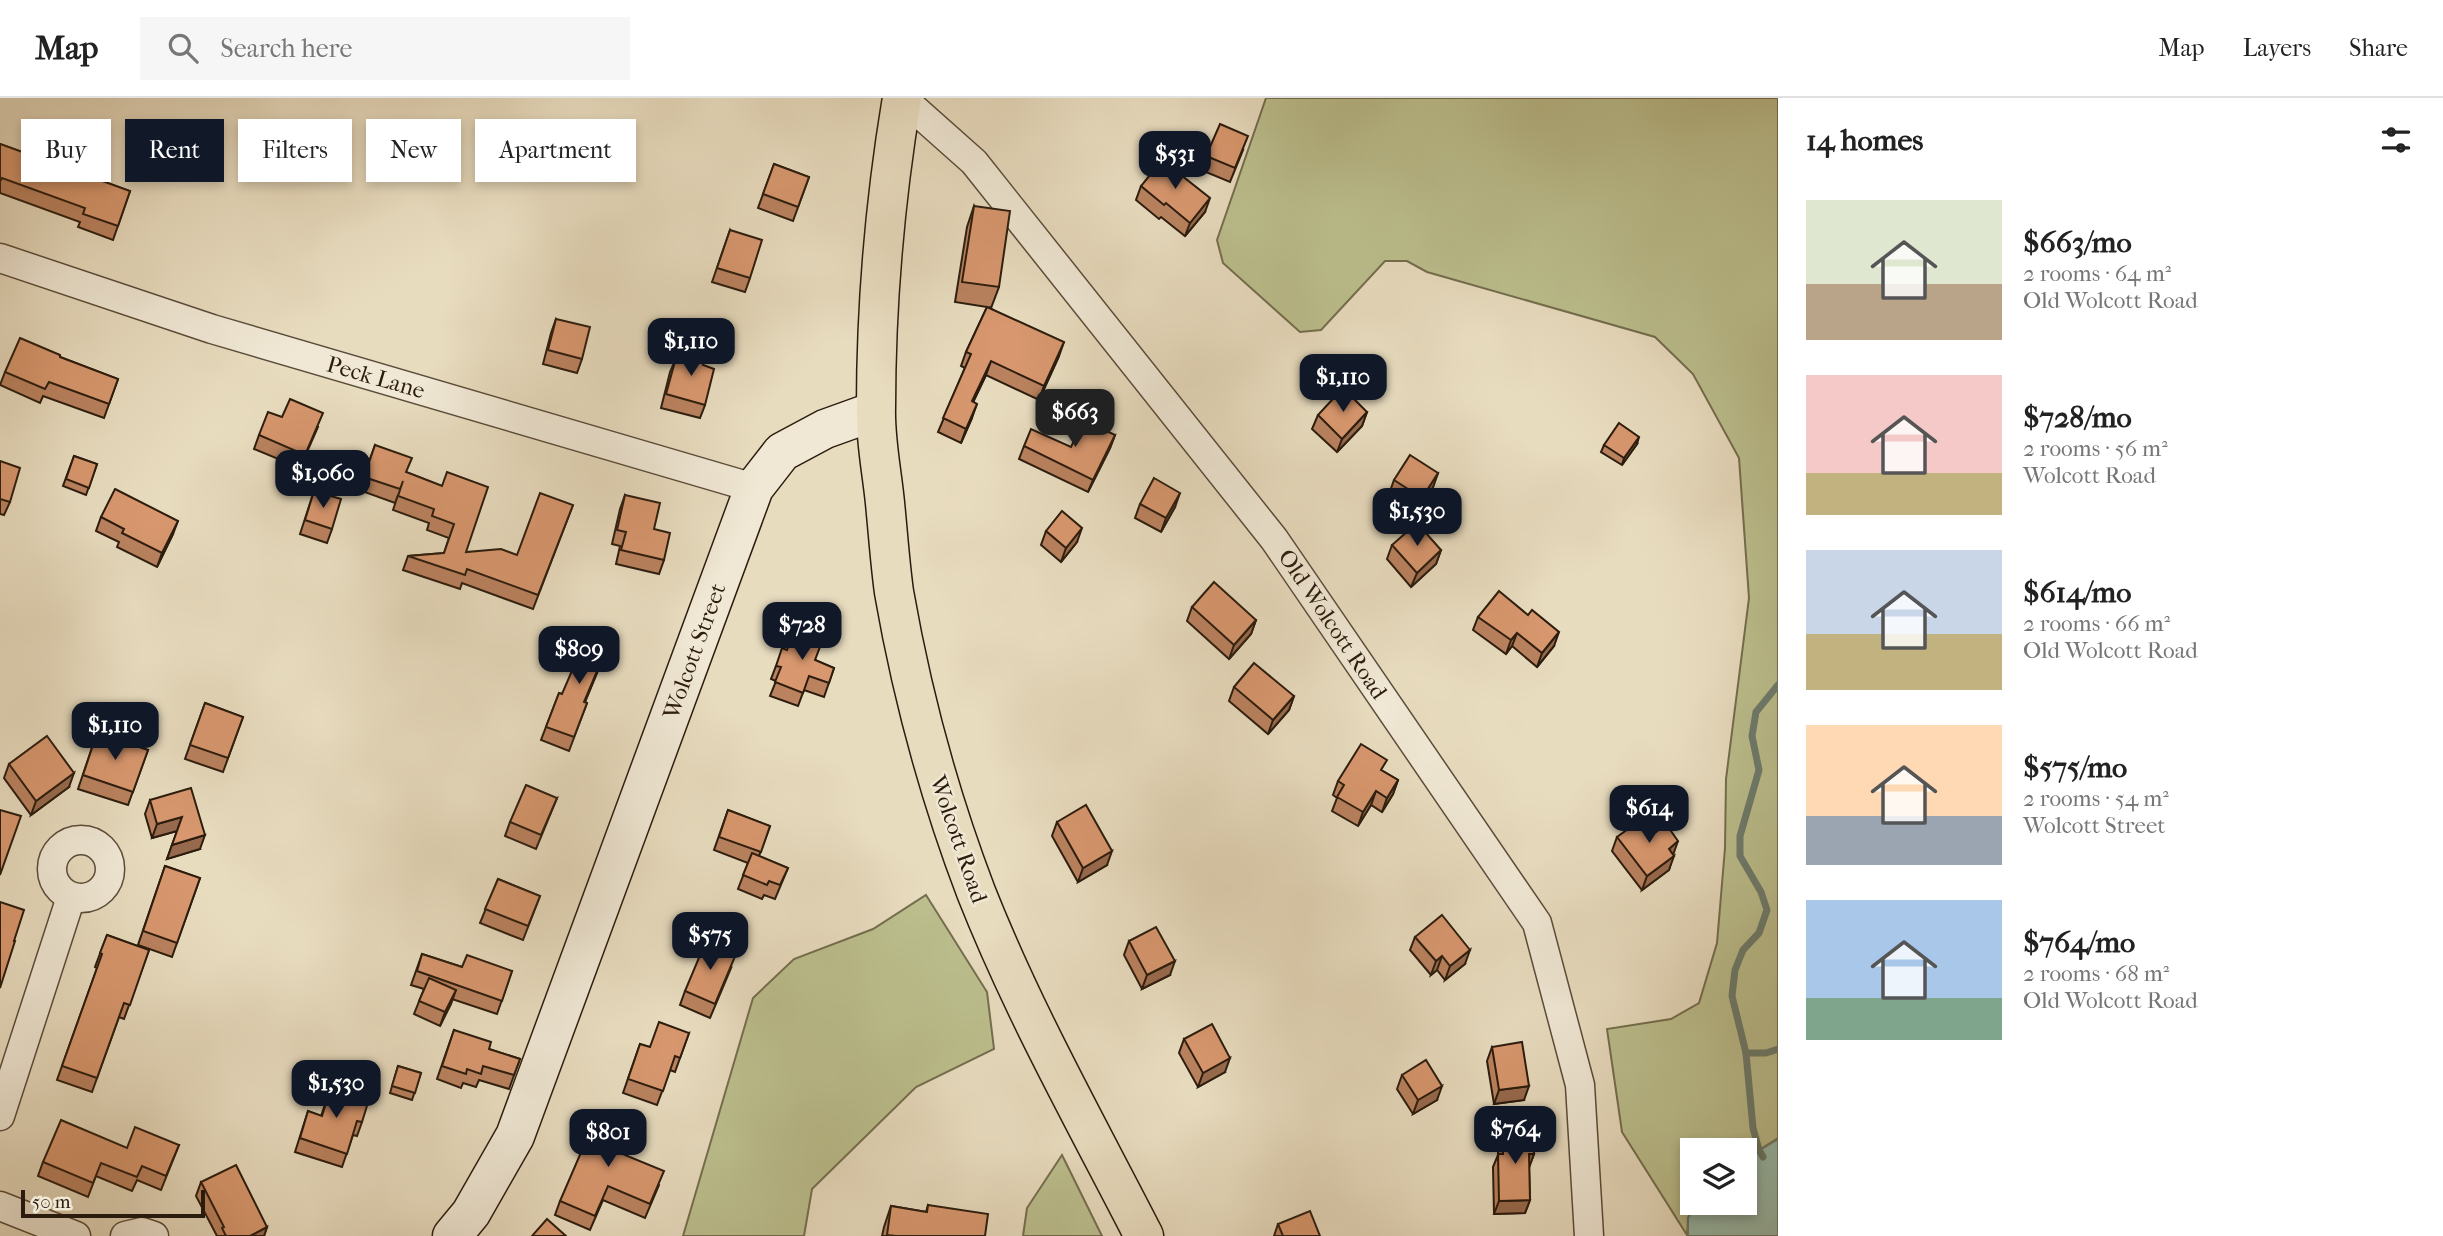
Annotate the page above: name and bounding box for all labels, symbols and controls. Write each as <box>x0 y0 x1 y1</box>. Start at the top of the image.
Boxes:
search box <box>140 17 630 80</box>
text: Map <box>35 29 98 68</box>
icon: search <box>164 29 202 67</box>
text: Search here <box>220 33 352 64</box>
text: Map <box>2159 34 2205 62</box>
text: Layers <box>2243 34 2311 62</box>
text: Share <box>2349 34 2408 62</box>
chip: Buy <box>21 119 111 182</box>
chip: Rent <box>125 119 224 182</box>
chip: Filters <box>238 119 352 182</box>
chip: New <box>366 119 461 182</box>
chip: Apartment <box>475 119 636 182</box>
icon: filters <box>2377 121 2415 159</box>
text: 14 homes <box>1806 123 1923 158</box>
pin: $531 <box>1134 132 1216 191</box>
text: $531 <box>1155 140 1195 167</box>
text: $663/mo <box>2023 225 2132 260</box>
icon: home <box>1862 228 1946 312</box>
text: 2 rooms · 64 m² <box>2023 260 2171 287</box>
text: Old Wolcott Road <box>2023 287 2198 314</box>
pin: $1,110 <box>634 318 748 378</box>
text: $1,110 <box>664 327 718 354</box>
street label: Peck Lane <box>324 351 428 404</box>
pin: $1,110 <box>1286 354 1400 414</box>
text: $1,110 <box>1316 363 1370 390</box>
pin: $663 <box>1034 390 1116 449</box>
text: $663 <box>1052 398 1099 425</box>
text: $728/mo <box>2023 400 2132 435</box>
icon: home <box>1862 403 1946 487</box>
text: 2 rooms · 56 m² <box>2023 435 2168 462</box>
pin: $1,060 <box>266 450 380 510</box>
text: $1,060 <box>291 459 355 486</box>
text: Wolcott Road <box>2023 462 2156 489</box>
pin: $1,530 <box>1360 489 1474 548</box>
text: $1,530 <box>1389 497 1445 524</box>
street label: Old Wolcott Road <box>1273 544 1393 705</box>
text: $614/mo <box>2023 575 2131 610</box>
icon: home <box>1862 578 1946 662</box>
street label: Wolcott Street <box>657 580 732 724</box>
pin: $728 <box>761 602 843 662</box>
text: 2 rooms · 66 m² <box>2023 610 2170 637</box>
text: $728 <box>778 611 826 638</box>
pin: $809 <box>538 626 620 686</box>
text: $809 <box>555 635 603 662</box>
text: Old Wolcott Road <box>2023 637 2198 664</box>
pin: $1,110 <box>58 702 172 762</box>
text: $1,110 <box>88 711 142 738</box>
text: $575/mo <box>2023 750 2127 785</box>
icon: home <box>1862 753 1946 837</box>
street label: Wolcott Road <box>924 771 993 907</box>
text: 2 rooms · 54 m² <box>2023 785 2169 812</box>
pin: $614 <box>1608 786 1690 845</box>
text: $614 <box>1626 794 1672 821</box>
text: Wolcott Street <box>2023 812 2165 839</box>
pin: $575 <box>669 912 751 972</box>
text: $575 <box>688 921 732 948</box>
text: $764/mo <box>2023 925 2135 960</box>
icon: home <box>1862 928 1946 1012</box>
text: 2 rooms · 68 m² <box>2023 960 2169 987</box>
text: Old Wolcott Road <box>2023 987 2198 1014</box>
pin: $1,530 <box>279 1060 393 1120</box>
text: $1,530 <box>308 1069 364 1096</box>
pin: $764 <box>1474 1107 1556 1166</box>
pin: $801 <box>567 1110 649 1169</box>
text: $764 <box>1490 1115 1540 1142</box>
text: $801 <box>586 1118 630 1145</box>
map controls <box>1680 1138 1757 1215</box>
button: layers <box>1680 1138 1757 1215</box>
scale bar <box>21 1187 205 1219</box>
text: 50 m <box>32 1191 71 1213</box>

